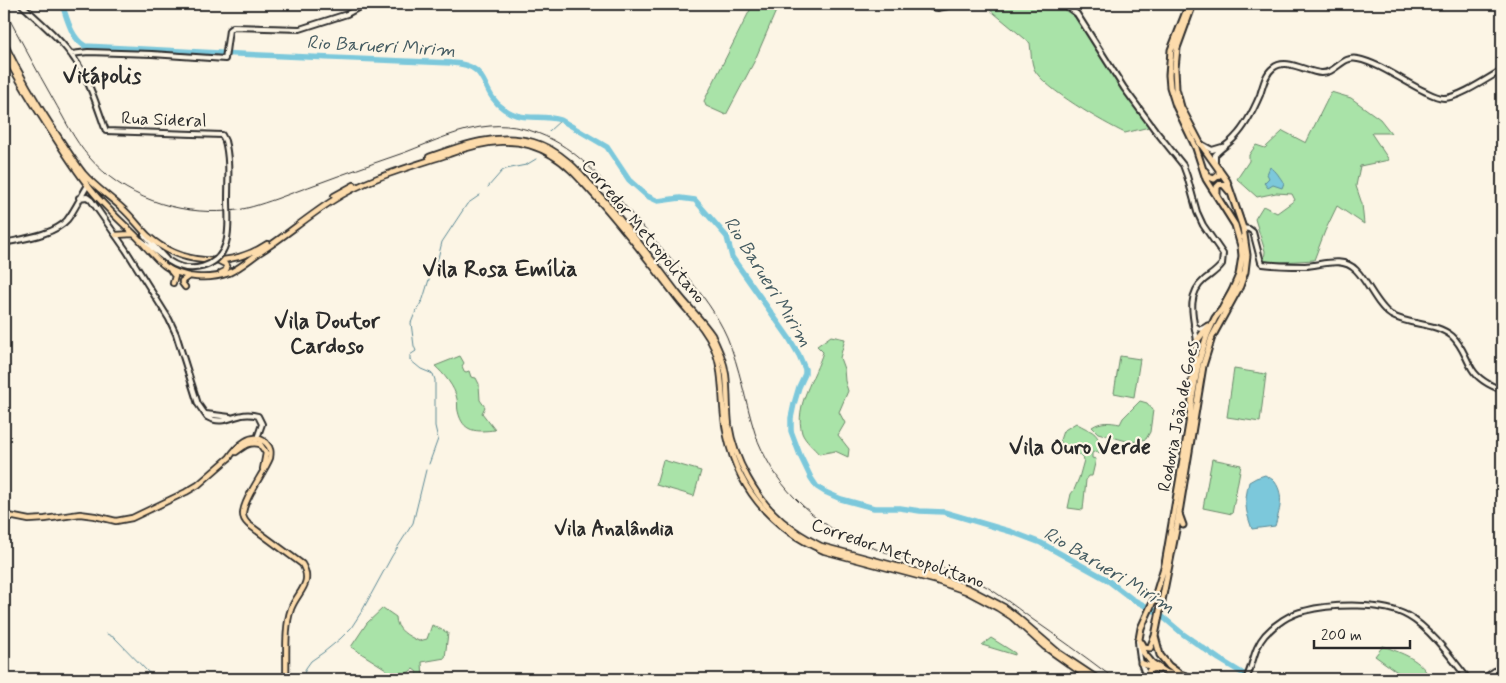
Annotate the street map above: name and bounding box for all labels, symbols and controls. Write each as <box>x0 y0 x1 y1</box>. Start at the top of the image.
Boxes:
water label: Rio Barueri Mirim <box>306 30 456 63</box>
district label: Vitápolis <box>63 63 142 91</box>
street label: Rua Sideral <box>121 107 207 133</box>
street label: Corredor Metropolitano <box>576 154 711 309</box>
water label: Rio Barueri Mirim <box>718 212 818 352</box>
district label: Vila Rosa Emília <box>422 256 578 284</box>
district label: Vila Doutor Cardoso <box>274 308 381 361</box>
street label: Rodovia João de Goes <box>1153 339 1205 494</box>
district label: Vila Ouro Verde <box>1009 434 1151 462</box>
street label: Corredor Metropolitano <box>808 513 987 595</box>
district label: Vila Analândia <box>554 516 674 543</box>
water label: Rio Barueri Mirim <box>1039 521 1179 619</box>
scale bar <box>1314 618 1410 650</box>
text: 200 m <box>1321 626 1362 646</box>

